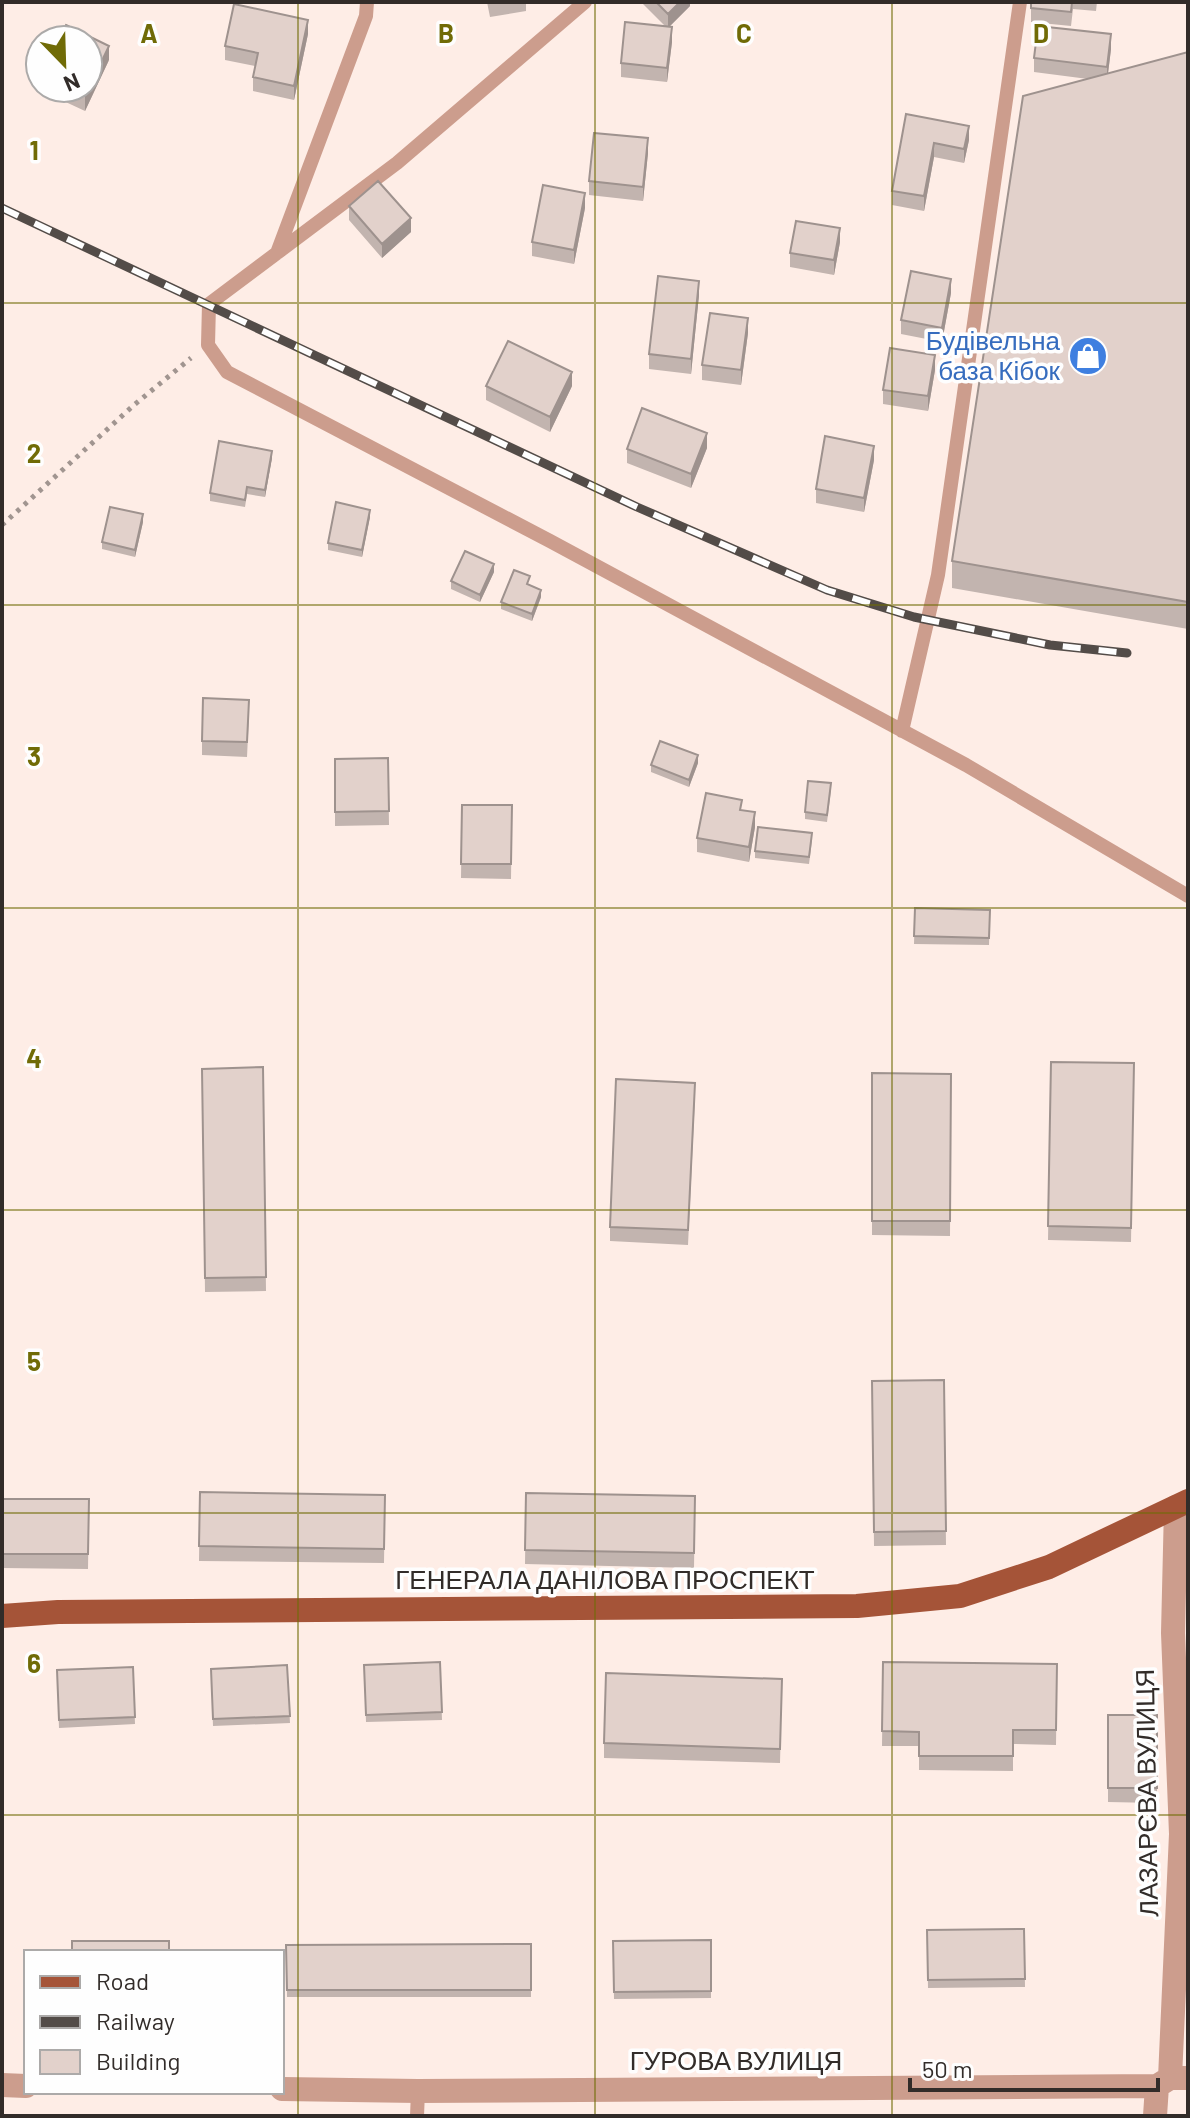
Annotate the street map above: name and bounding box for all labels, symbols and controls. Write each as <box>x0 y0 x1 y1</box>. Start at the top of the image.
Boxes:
text: A <box>140 17 158 48</box>
text: B <box>438 17 454 48</box>
text: C <box>736 17 752 48</box>
text: D <box>1033 17 1049 48</box>
north arrow <box>24 24 104 104</box>
text: N <box>60 69 84 98</box>
text: 1 <box>29 134 39 165</box>
place label: Будівельна база Кібок <box>926 324 1061 385</box>
shop icon: Будівельна база Кібок <box>1067 335 1109 377</box>
text: 2 <box>27 437 41 468</box>
text: 3 <box>27 740 41 771</box>
text: 4 <box>26 1042 42 1073</box>
text: 5 <box>27 1345 41 1376</box>
street label: ГЕНЕРАЛА ДАНІЛОВА ПРОСПЕКТ <box>395 1563 815 1594</box>
text: 6 <box>27 1647 41 1678</box>
street label: ЛАЗАРЄВА ВУЛИЦЯ <box>1128 1669 1163 1917</box>
legend <box>24 1950 284 2094</box>
text: Road <box>96 1966 149 1995</box>
text: Railway <box>96 2006 175 2035</box>
scale bar <box>910 2042 1158 2092</box>
street label: ГУРОВА ВУЛИЦЯ <box>630 2044 842 2075</box>
text: Building <box>96 2046 180 2075</box>
text: 50 m <box>922 2054 973 2083</box>

